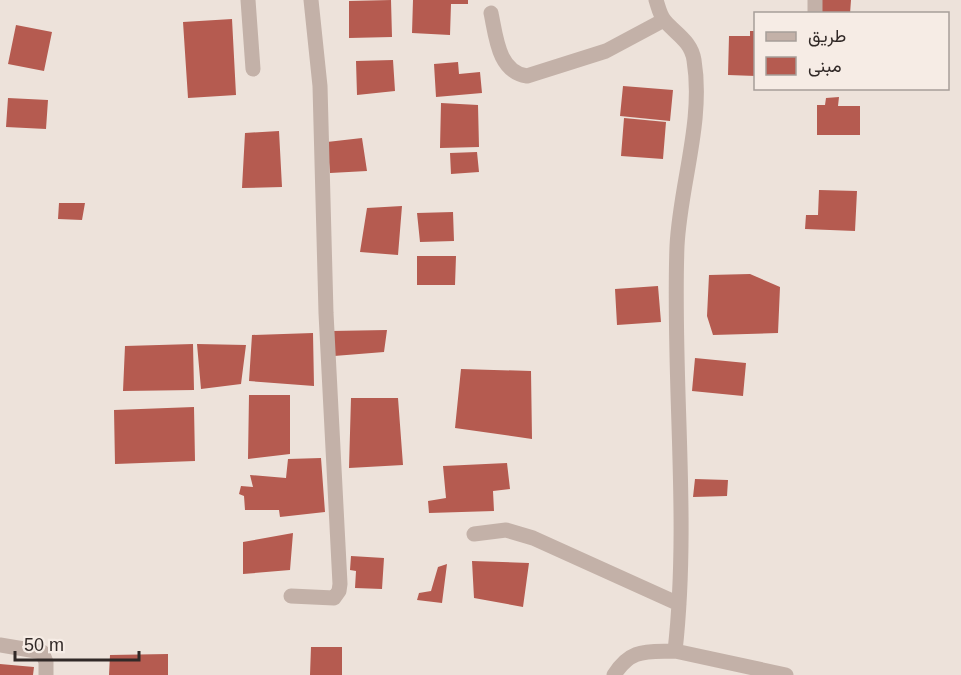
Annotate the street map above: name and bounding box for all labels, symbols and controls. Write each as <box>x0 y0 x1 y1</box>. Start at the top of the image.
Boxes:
legend <box>754 12 949 90</box>
text: طريق <box>808 26 846 47</box>
text: مبنى <box>808 56 842 77</box>
scale bar <box>15 624 140 662</box>
text: 50 m <box>24 635 64 655</box>

